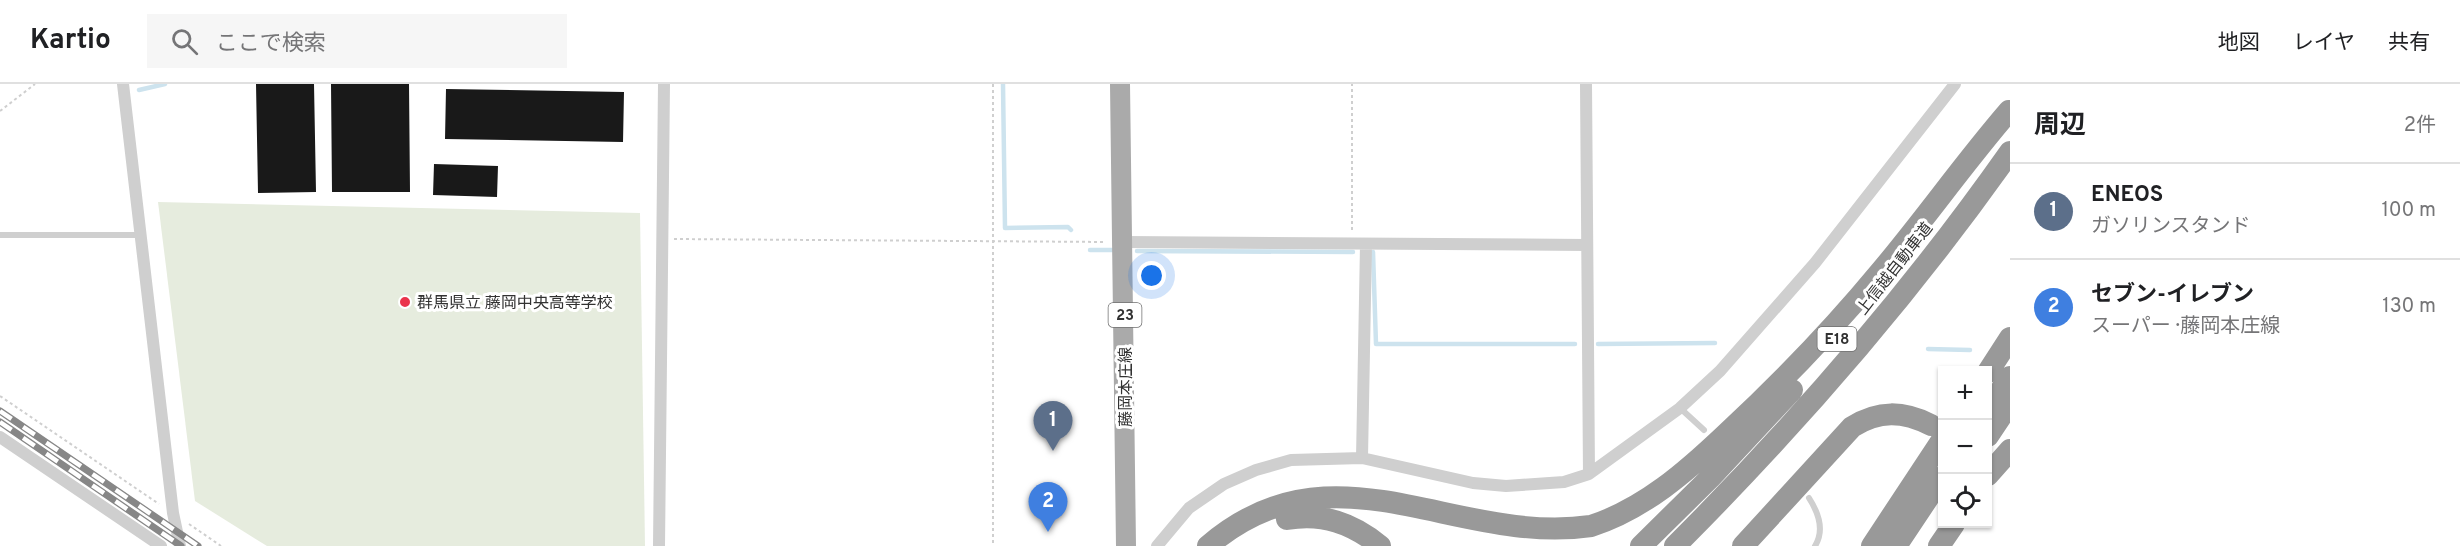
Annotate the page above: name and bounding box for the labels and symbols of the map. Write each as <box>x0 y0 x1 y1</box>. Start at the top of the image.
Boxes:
street label: 上信越自動車道 <box>1853 219 1938 320</box>
your location <box>1137 261 1166 290</box>
place label: 群馬県立 藤岡中央高等学校 <box>417 294 613 314</box>
marker: 群馬県立 藤岡中央高等学校 <box>398 295 412 309</box>
road number: 23 <box>1108 303 1142 327</box>
road number: E18 <box>1818 327 1856 351</box>
street label: 藤岡本庄線 <box>1117 347 1137 427</box>
pin: 1 <box>1034 402 1072 451</box>
pin: 2 <box>1028 482 1068 532</box>

